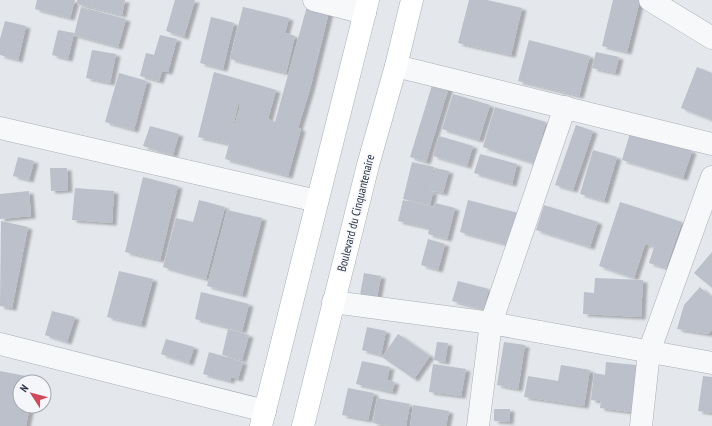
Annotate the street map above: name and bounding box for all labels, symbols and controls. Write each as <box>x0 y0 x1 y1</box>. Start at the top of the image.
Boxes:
street label: Boulevard du Cinquantenaire <box>334 153 377 273</box>
north arrow <box>12 374 52 414</box>
text: N <box>16 382 31 395</box>

